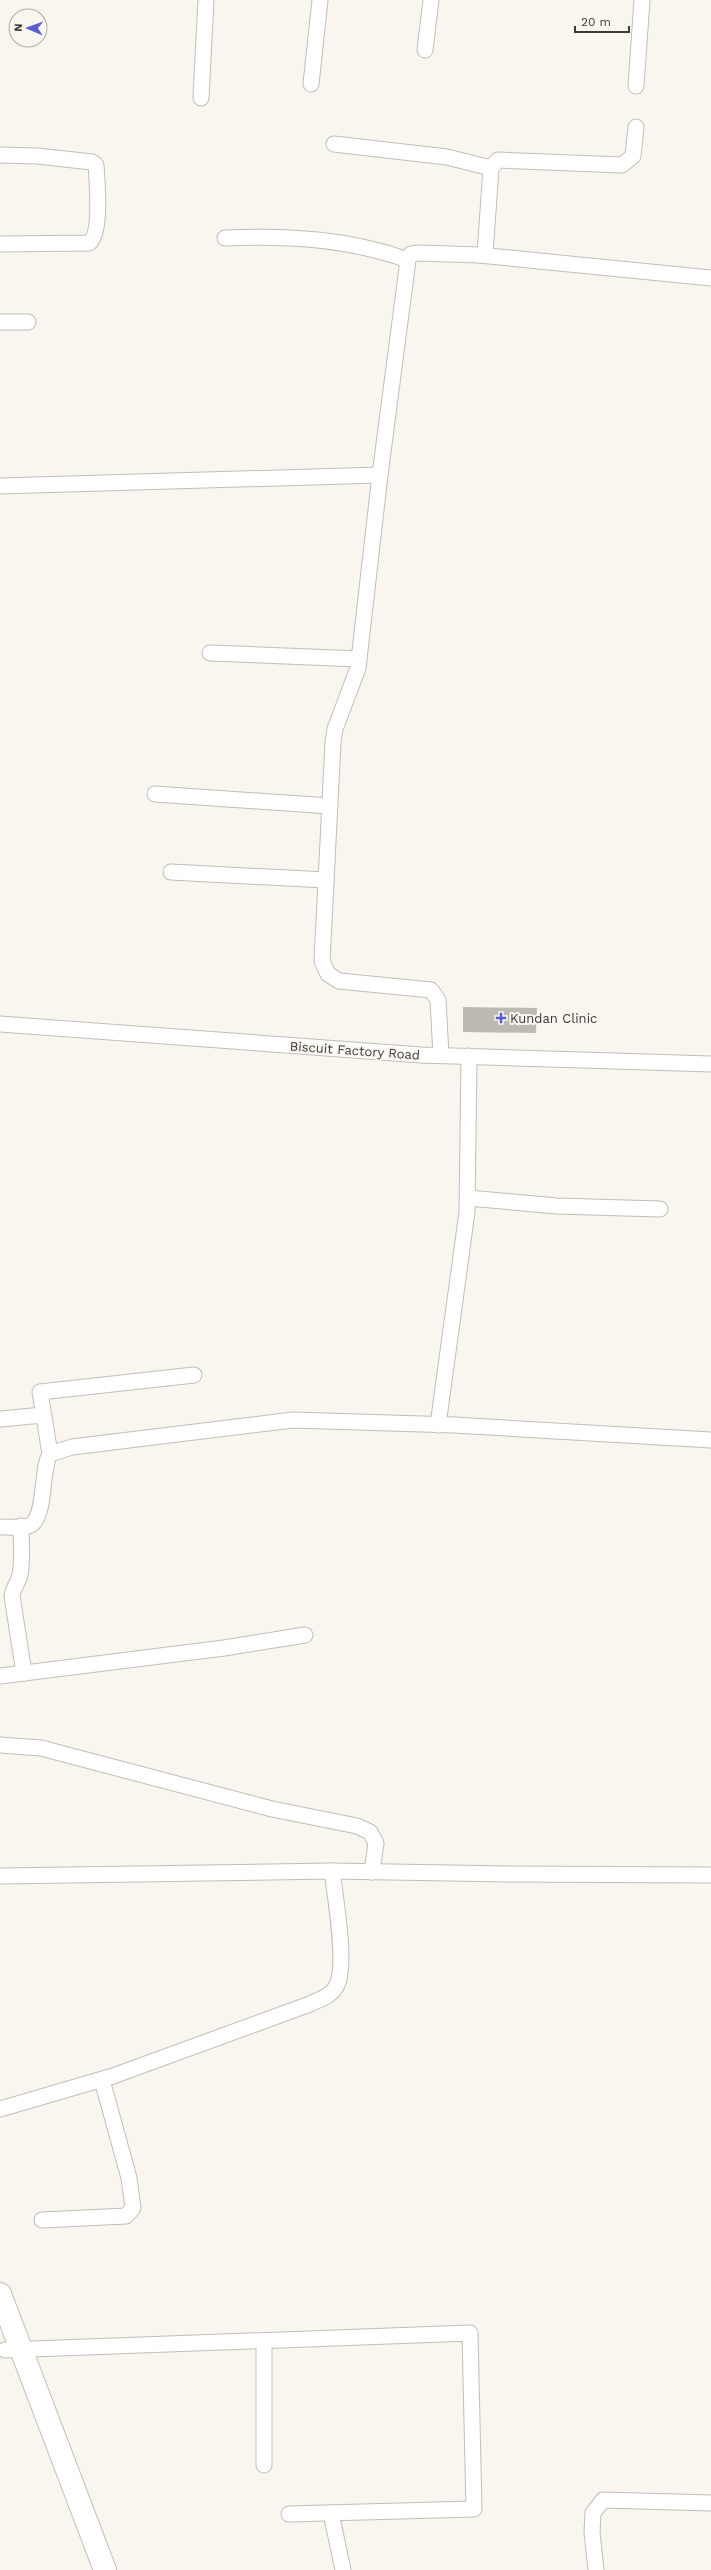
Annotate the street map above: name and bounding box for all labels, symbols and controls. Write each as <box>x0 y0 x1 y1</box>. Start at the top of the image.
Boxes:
north arrow <box>8 8 48 48</box>
scale bar <box>575 8 629 34</box>
text: 20 m <box>581 15 611 29</box>
text: N <box>12 23 25 32</box>
place label: Kundan Clinic <box>510 1011 597 1026</box>
marker: Kundan Clinic <box>495 1012 507 1024</box>
street label: Biscuit Factory Road <box>289 1038 421 1063</box>

